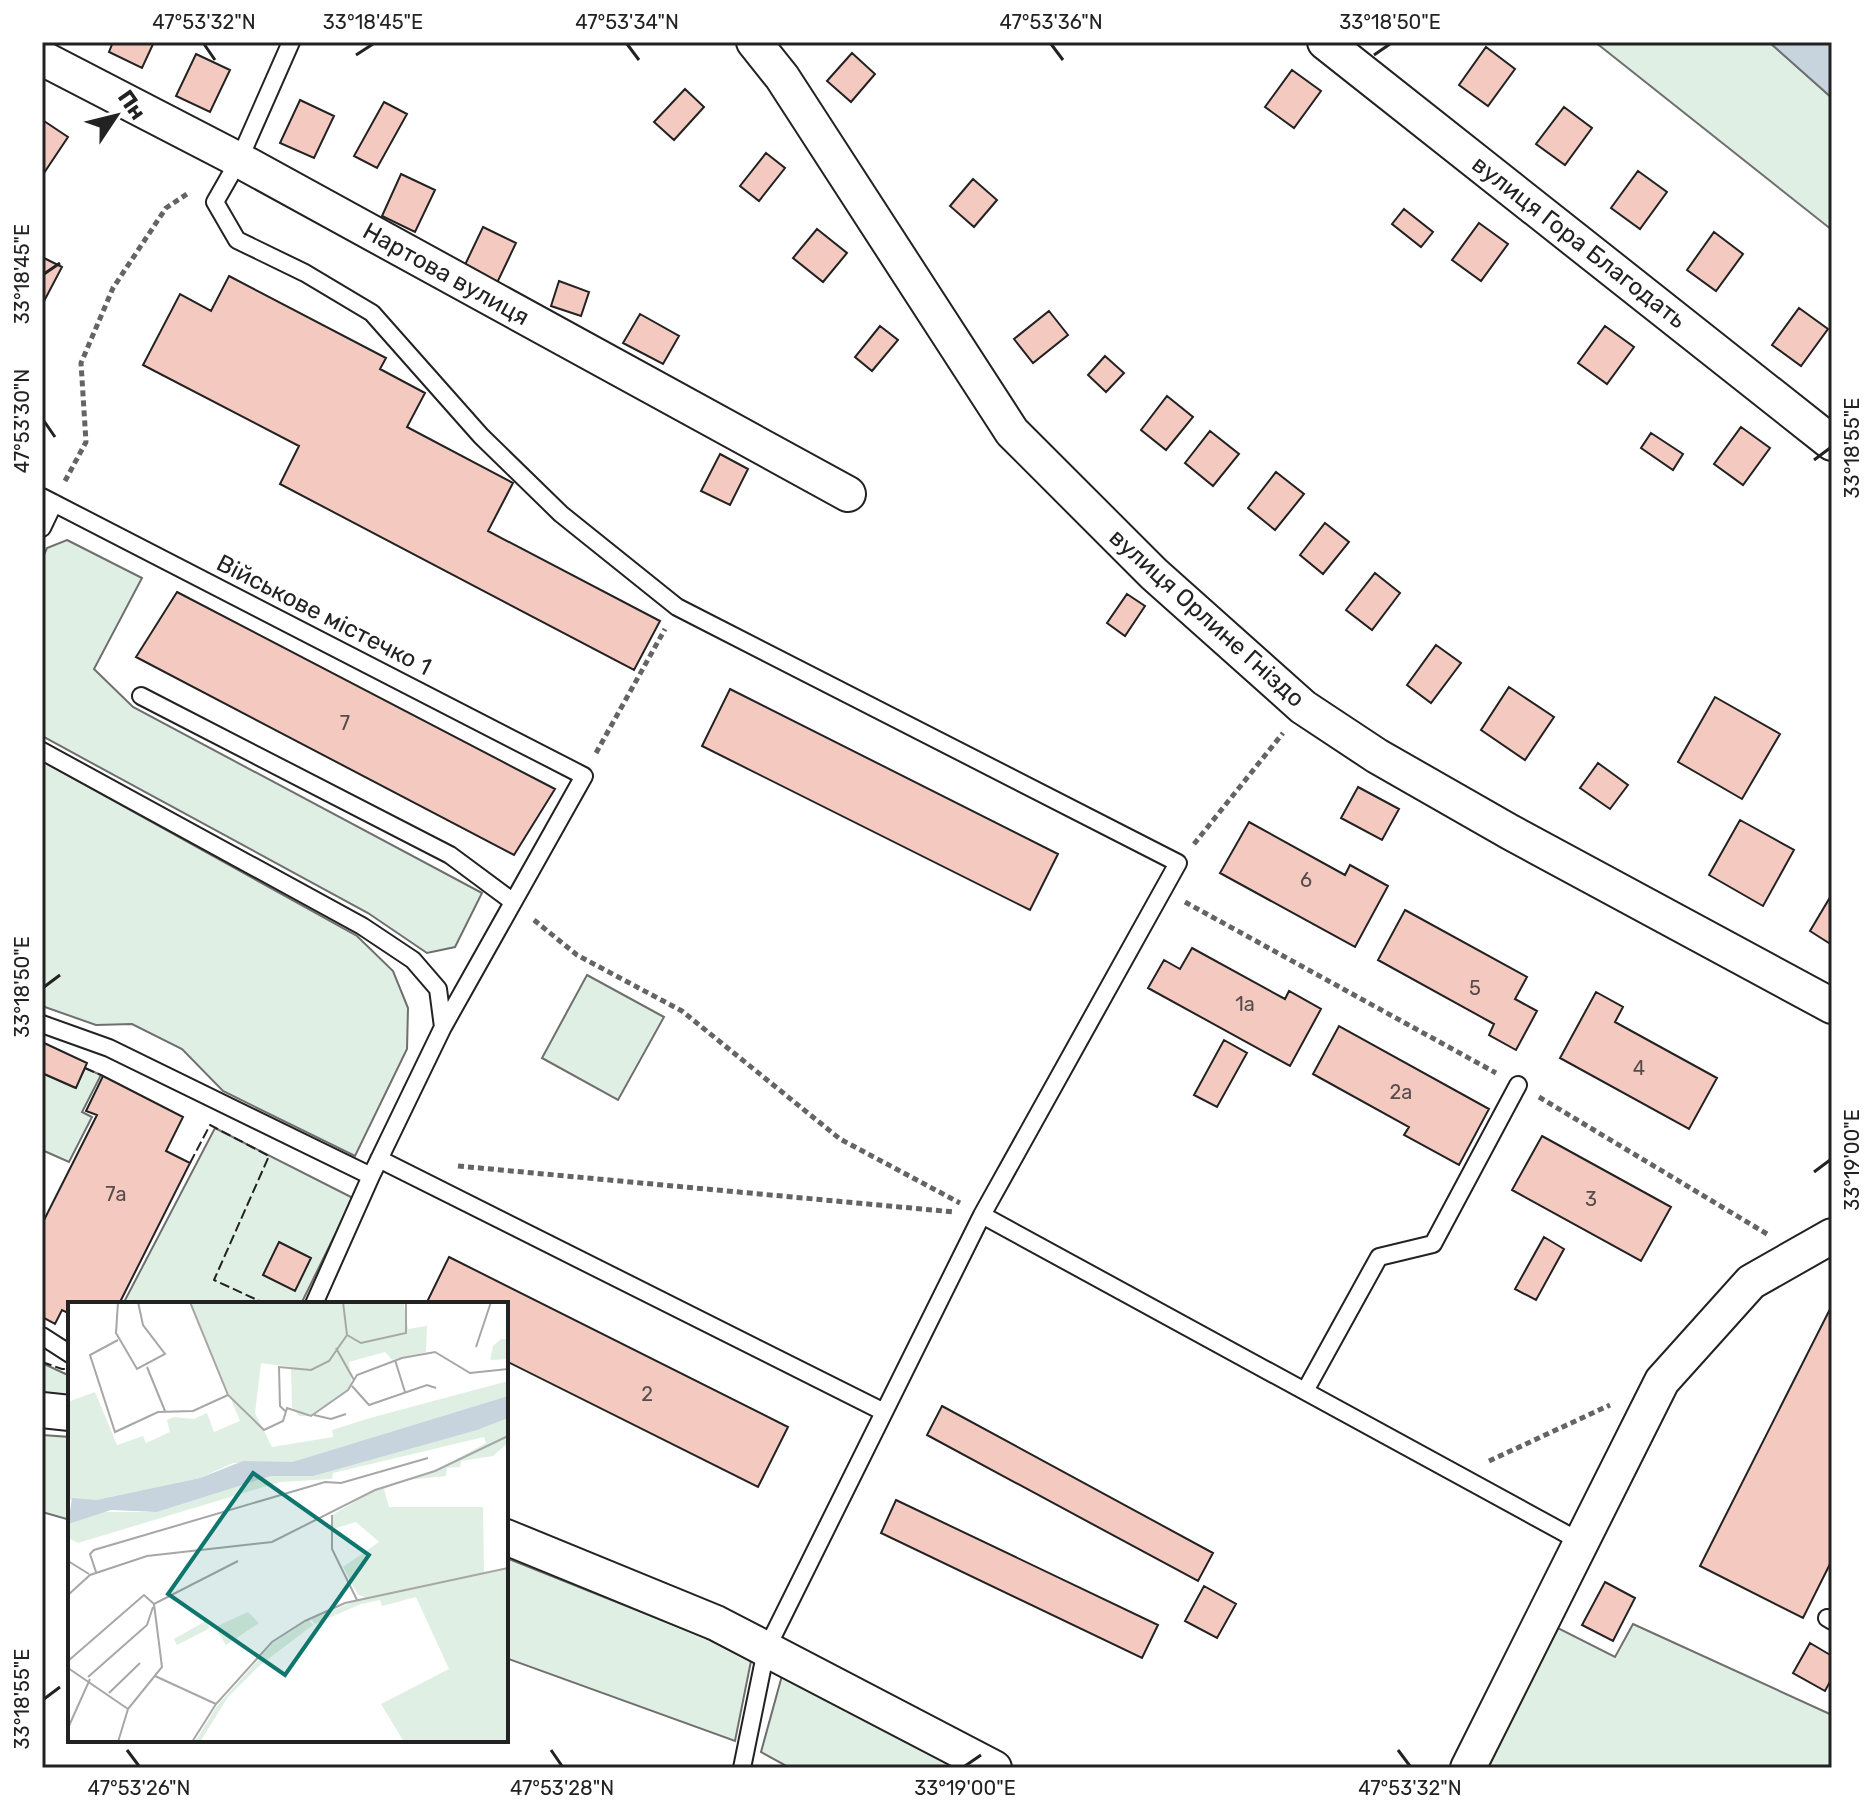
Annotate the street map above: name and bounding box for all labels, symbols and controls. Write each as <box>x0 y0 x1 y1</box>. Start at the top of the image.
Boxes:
text: 47°53'32"N <box>152 10 256 34</box>
text: 33°18'45"E <box>323 10 423 34</box>
text: 47°53'34"N <box>575 10 679 34</box>
text: 47°53'36"N <box>999 10 1103 34</box>
text: 33°18'50"E <box>1339 10 1441 34</box>
north arrow <box>76 76 156 156</box>
text: Пн <box>112 85 152 125</box>
street label: вулиця Гора Благодать <box>1467 150 1691 334</box>
street label: Нартова вулиця <box>358 217 534 331</box>
text: 33°18'45"E <box>10 224 34 324</box>
text: 47°53'30"N <box>10 369 34 473</box>
text: 33°18'55"E <box>1840 398 1864 498</box>
street label: вулиця Орлине Гніздо <box>1104 523 1310 713</box>
street label: Військове містечко 1 <box>212 549 436 681</box>
house number: 7 <box>340 711 350 735</box>
house number: 6 <box>1300 868 1312 892</box>
text: 33°18'50"E <box>10 936 34 1038</box>
house number: 5 <box>1469 976 1481 1000</box>
house number: 1а <box>1235 992 1255 1016</box>
house number: 4 <box>1633 1056 1645 1080</box>
house number: 2а <box>1390 1080 1412 1104</box>
text: 33°19'00"E <box>1840 1109 1864 1211</box>
house number: 7а <box>105 1182 127 1206</box>
house number: 3 <box>1585 1187 1597 1211</box>
inset map <box>68 1302 508 1742</box>
house number: 2 <box>641 1382 653 1406</box>
text: 33°18'55"E <box>10 1649 34 1749</box>
text: 47°53'26"N <box>88 1776 190 1800</box>
text: 47°53'28"N <box>510 1776 614 1800</box>
text: 33°19'00"E <box>914 1776 1016 1800</box>
text: 47°53'32"N <box>1358 1776 1462 1800</box>

